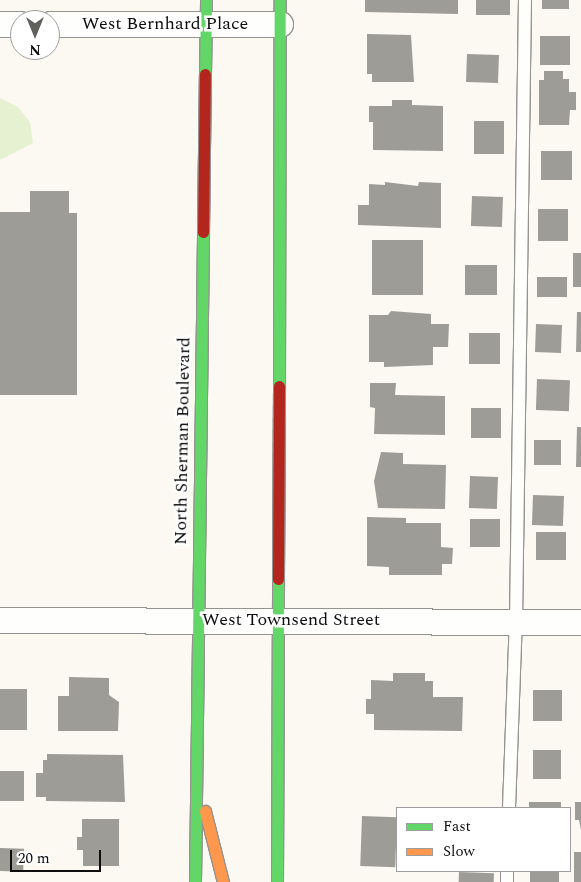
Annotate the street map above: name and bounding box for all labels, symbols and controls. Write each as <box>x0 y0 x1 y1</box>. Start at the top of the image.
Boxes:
north arrow <box>10 10 60 60</box>
street label: West Bernhard Place <box>82 13 248 35</box>
text: N <box>29 39 41 60</box>
street label: North Sherman Boulevard <box>170 337 196 545</box>
street label: West Townsend Street <box>202 609 380 631</box>
legend <box>396 807 571 872</box>
text: Fast <box>443 815 471 838</box>
scale bar <box>12 840 104 872</box>
text: Slow <box>443 840 475 863</box>
text: 20 m <box>18 847 50 870</box>

